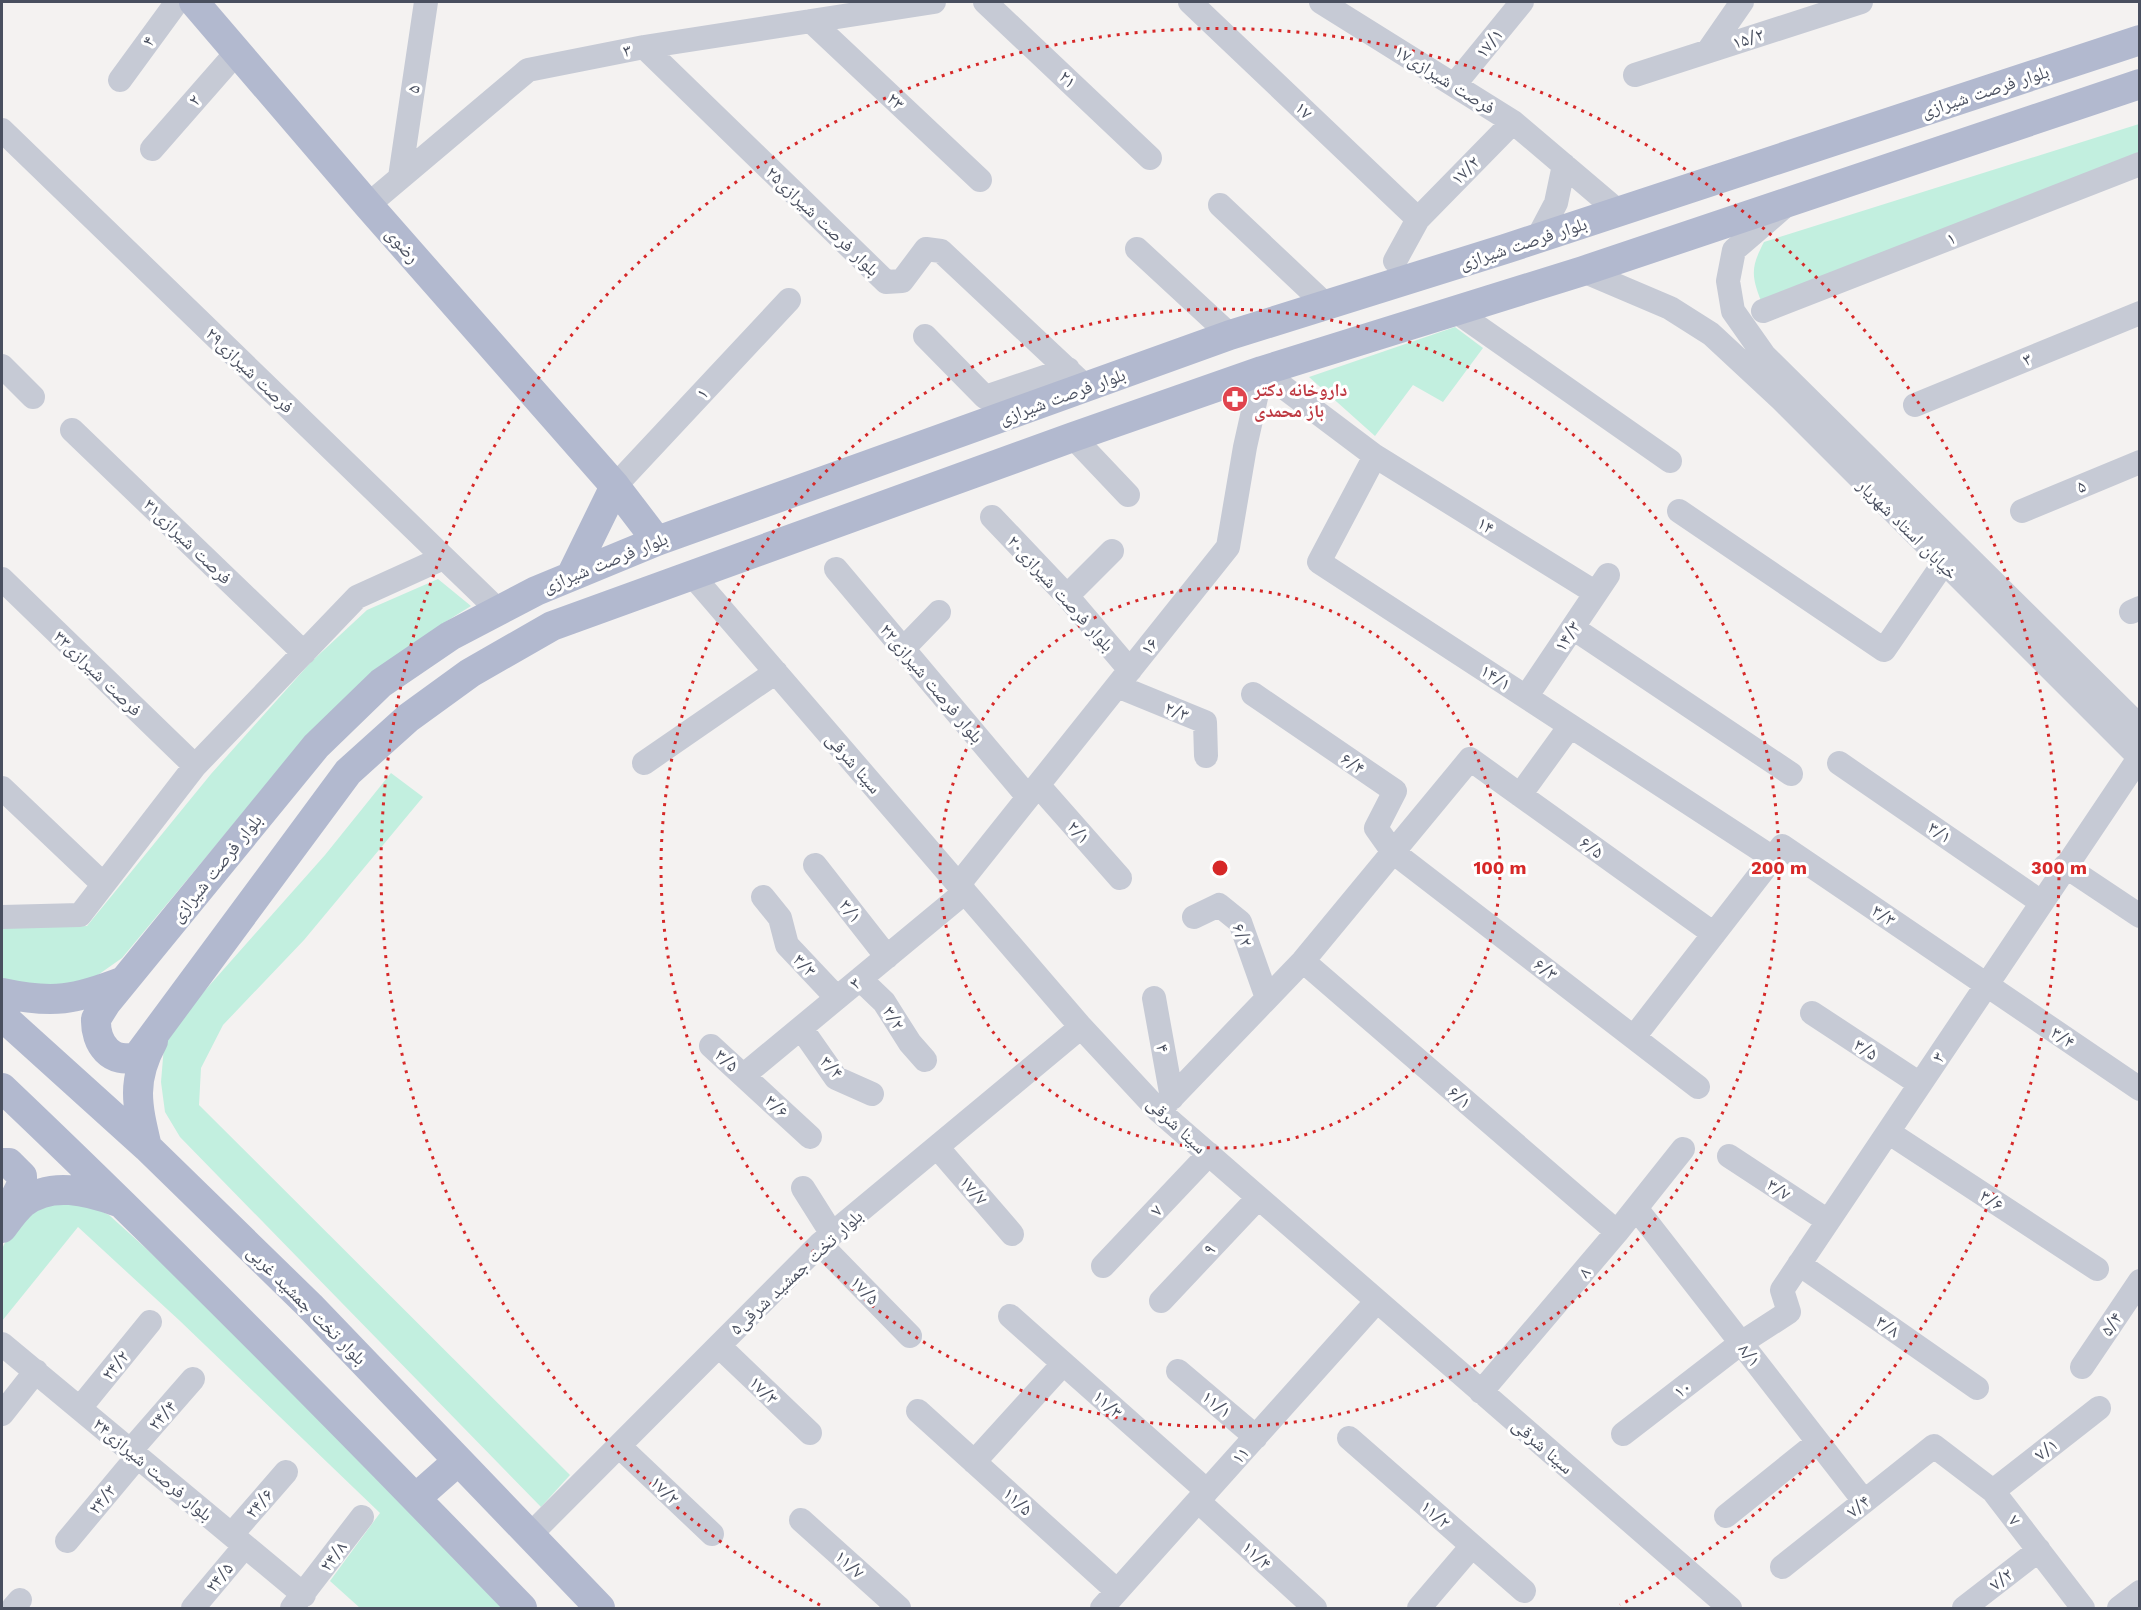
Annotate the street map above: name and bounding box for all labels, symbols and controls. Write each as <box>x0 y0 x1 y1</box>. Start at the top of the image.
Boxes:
street label: ۱۵/۲ <box>1729 23 1767 53</box>
street label: ۱۷/۱ <box>1471 24 1507 62</box>
street label: ۴ <box>137 32 159 50</box>
street label: ۳ <box>621 39 633 61</box>
street label: ۱۷فرصت شیرازی <box>1391 40 1499 119</box>
street label: بلوار فرصت شیرازی <box>1919 60 2052 122</box>
street label: ۲۱ <box>1055 66 1081 92</box>
street label: ۵ <box>402 83 424 95</box>
street label: ۲۳ <box>883 88 909 114</box>
street label: ۲ <box>183 90 205 110</box>
street label: ۱۷ <box>1291 97 1317 123</box>
street label: ۱۷/۲ <box>1446 151 1484 189</box>
street label: بلوار فرصت شیرازی۲۵ <box>761 162 884 281</box>
street label: بلوار فرصت شیرازی <box>1457 212 1590 274</box>
street label: رضوی <box>381 223 424 268</box>
street label: ۱ <box>1943 227 1959 249</box>
street label: فرصت شیرازی۲۹ <box>201 323 298 418</box>
street label: ۳ <box>2019 348 2035 370</box>
street label: بلوار فرصت شیرازی <box>996 363 1128 430</box>
place label: داروخانه دکتر باز محمدی <box>1253 379 1348 422</box>
street label: ۱ <box>692 383 712 403</box>
pharmacy icon: داروخانه دکتر باز محمدی <box>1220 384 1250 414</box>
street label: خیابان استاد شهریار <box>1852 474 1962 584</box>
street label: ۵ <box>2073 475 2089 497</box>
street label: فرصت شیرازی۳۱ <box>139 494 236 589</box>
street label: ۱۴ <box>1474 512 1498 538</box>
street label: بلوار فرصت شیرازی <box>539 527 671 598</box>
street label: بلوار فرصت شیرازی۲۰ <box>1003 531 1119 656</box>
street label: ۱۴/۳ <box>1549 617 1585 655</box>
street label: بلوار فرصت شیرازی۲۲ <box>875 619 988 748</box>
street label: فرصت شیرازی۳۳ <box>49 626 146 721</box>
street label: ۱۶ <box>1136 633 1162 659</box>
street label: ۱۴/۱ <box>1477 659 1515 695</box>
street label: ۲/۳ <box>1162 697 1192 725</box>
street label: سینا شرقی <box>821 728 886 798</box>
street label: ۶/۴ <box>1337 748 1369 778</box>
street label: بلوار فرصت شیرازی <box>166 810 267 927</box>
street label: ۲/۱ <box>1063 816 1095 848</box>
street label: ۳/۱ <box>1924 817 1956 847</box>
street label: ۶/۵ <box>1576 831 1608 863</box>
text: 100 m <box>1473 857 1527 878</box>
text: 200 m <box>1751 857 1807 878</box>
text: 300 m <box>2031 857 2087 878</box>
centre of rings <box>1210 858 1230 878</box>
street label: ۳/۱ <box>835 895 867 927</box>
street label: ۳/۳ <box>1868 900 1900 930</box>
street label: ۶/۲ <box>1228 920 1258 950</box>
street label: ۳/۳ <box>789 949 821 981</box>
street label: ۶/۳ <box>1530 953 1562 985</box>
street label: ۳ <box>845 972 865 994</box>
street label: ۳/۲ <box>879 1002 909 1034</box>
street label: ۳/۴ <box>2047 1022 2079 1052</box>
street label: ۳/۵ <box>1850 1034 1882 1064</box>
street label: ۴ <box>1152 1042 1174 1054</box>
street label: ۳/۵ <box>711 1044 743 1076</box>
street label: ۳ <box>1927 1048 1949 1066</box>
street label: ۳/۴ <box>816 1051 848 1083</box>
street label: ۶/۱ <box>1444 1081 1476 1113</box>
street label: ۳/۶ <box>761 1090 793 1122</box>
street label: سینا شرقی <box>1142 1092 1211 1158</box>
street label: ۱۷/۷ <box>956 1171 992 1209</box>
street label: ۳/۷ <box>1763 1174 1795 1204</box>
street label: ۳/۶ <box>1976 1185 2008 1215</box>
street label: ۷ <box>1146 1200 1166 1220</box>
street label: بلوار تخت جمشید شرقی۵ <box>725 1205 867 1339</box>
street label: ۹ <box>1199 1239 1219 1259</box>
street label: بلوار تخت جمشید غربی <box>242 1241 371 1370</box>
street label: ۸ <box>1573 1262 1595 1282</box>
street label: ۱۷/۵ <box>846 1271 884 1309</box>
street label: ۵/۴ <box>2096 1308 2126 1340</box>
street label: ۳/۸ <box>1872 1311 1904 1341</box>
street label: ۸/۱ <box>1734 1339 1766 1371</box>
street label: ۲۴/۲ <box>97 1346 133 1384</box>
street label: ۱۷/۳ <box>745 1371 783 1409</box>
street label: ۱۰ <box>1669 1376 1695 1402</box>
street label: ۱۱/۳ <box>1089 1385 1127 1423</box>
street label: ۱۱/۱ <box>1198 1386 1236 1422</box>
street label: ۲۴/۴ <box>144 1396 180 1434</box>
street label: بلوار فرصت شیرازی۲۴ <box>88 1413 217 1526</box>
street label: سینا شرقی <box>1508 1414 1578 1479</box>
street label: ۷/۱ <box>2030 1433 2062 1465</box>
street label: ۱۱ <box>1227 1442 1253 1468</box>
street label: ۱۷/۲ <box>646 1471 684 1509</box>
street label: ۲۴/۳ <box>84 1480 120 1518</box>
street label: ۱۱/۵ <box>999 1482 1037 1520</box>
street label: ۲۴/۶ <box>241 1484 277 1522</box>
street label: ۷/۴ <box>1842 1490 1874 1522</box>
street label: ۱۱/۲ <box>1417 1496 1455 1532</box>
street label: ۷ <box>2004 1510 2026 1530</box>
street label: ۱۱/۴ <box>1238 1536 1276 1574</box>
street label: ۲۴/۸ <box>315 1537 351 1575</box>
street label: ۱۱/۷ <box>831 1545 869 1583</box>
street label: ۲۴/۵ <box>201 1558 237 1596</box>
street label: ۷/۲ <box>1985 1563 2017 1595</box>

